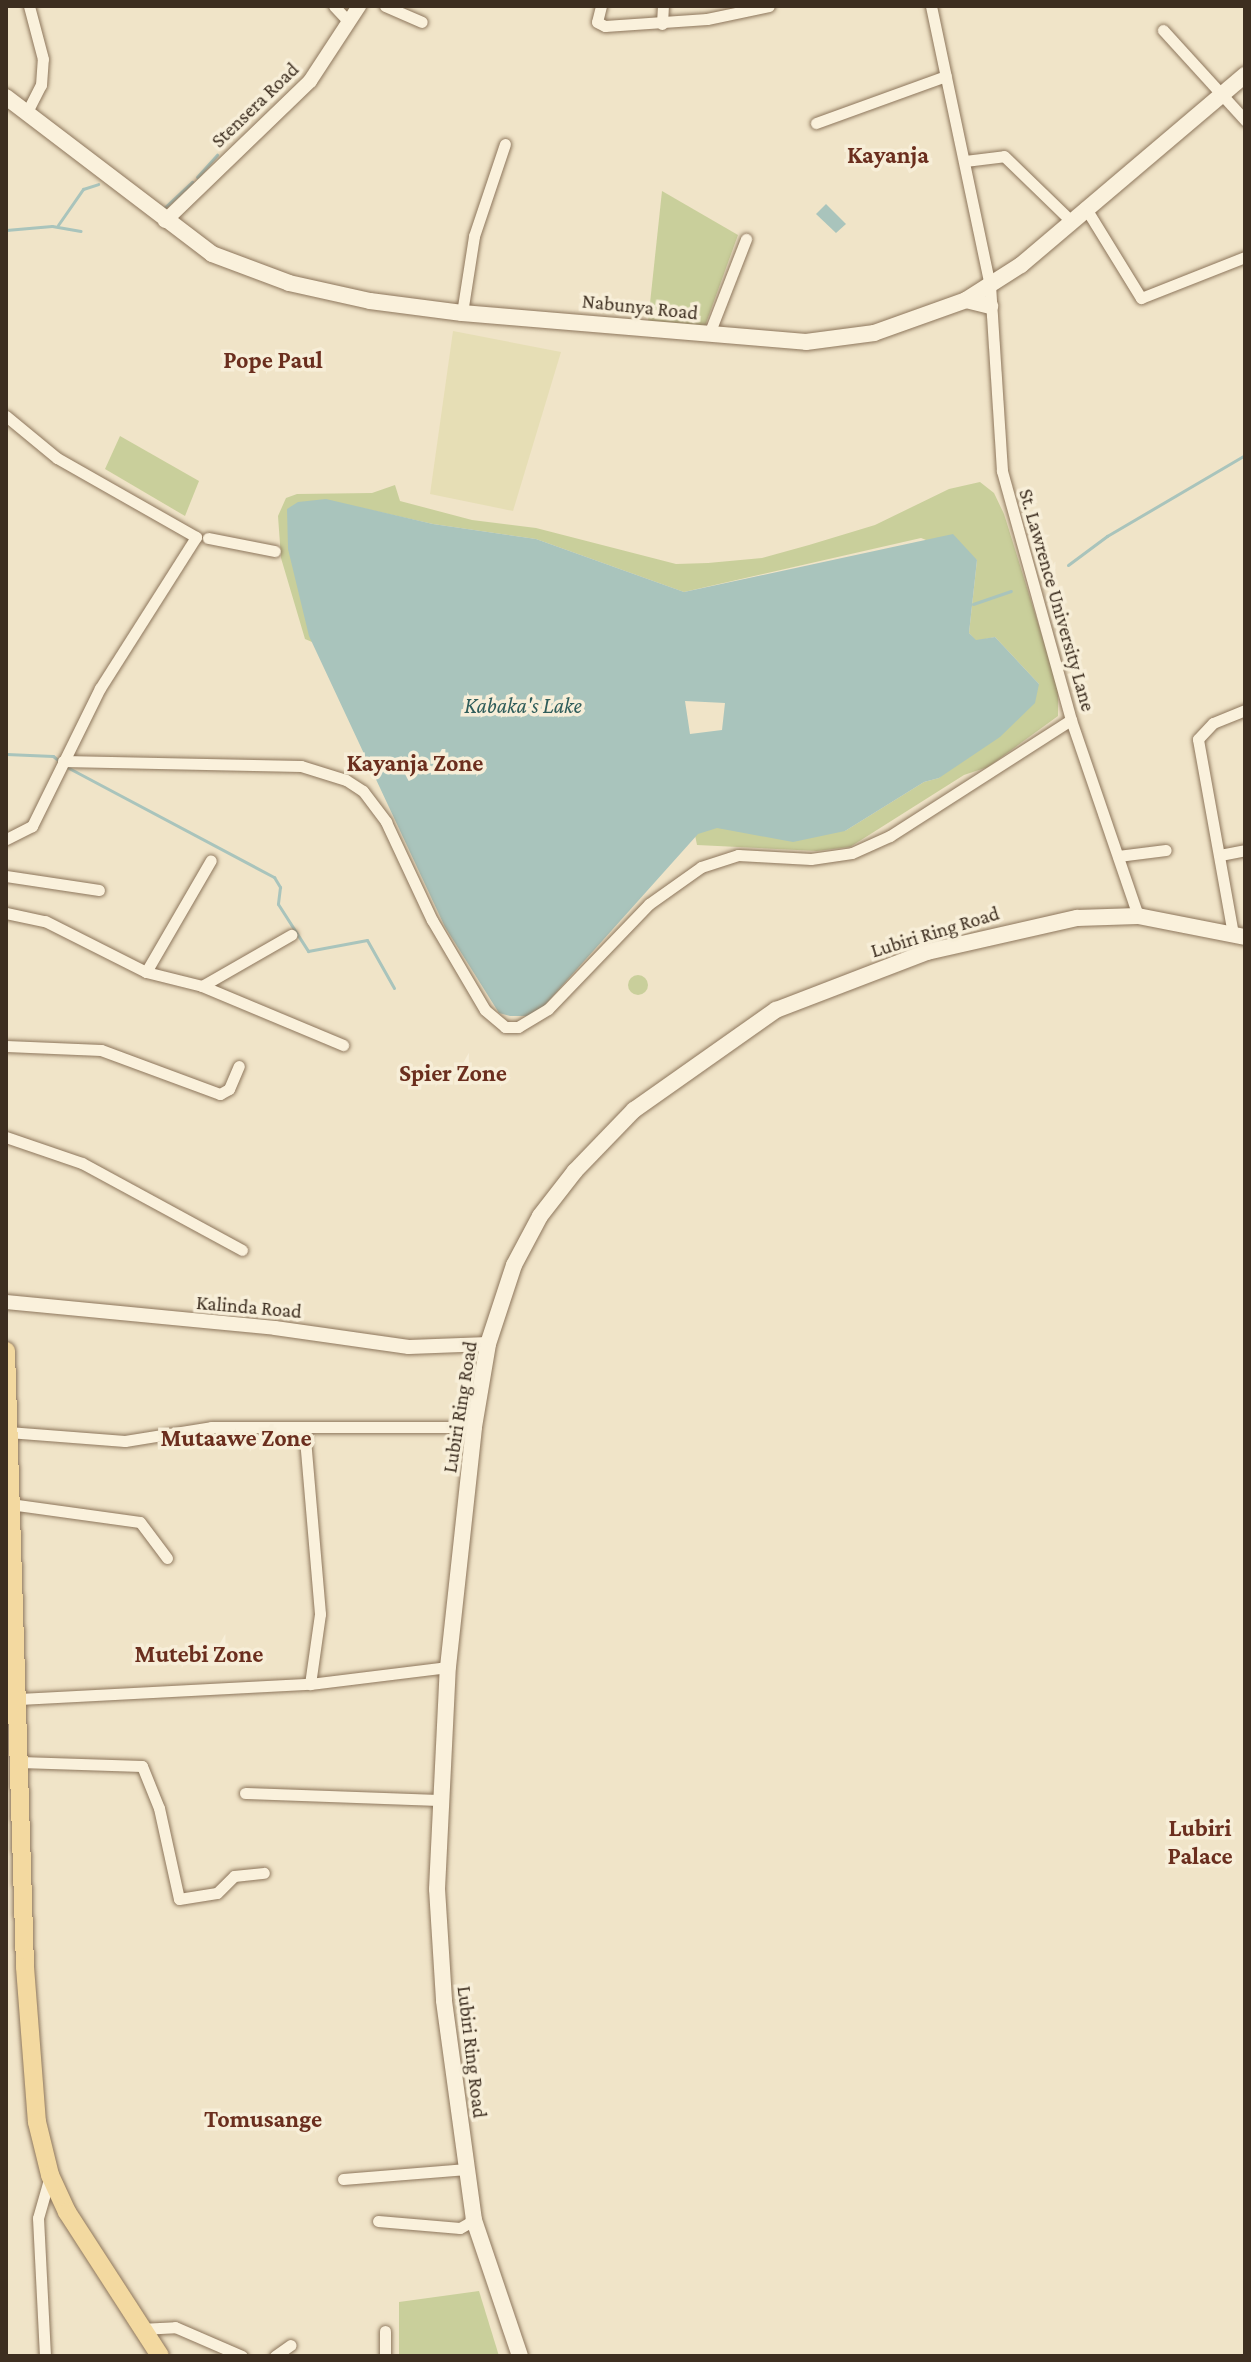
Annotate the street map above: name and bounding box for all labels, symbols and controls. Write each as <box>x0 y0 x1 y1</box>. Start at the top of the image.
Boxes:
street label: Stensera Road <box>206 57 304 153</box>
district label: Kayanja <box>847 141 929 169</box>
street label: Nabunya Road <box>581 289 699 325</box>
district label: Pope Paul <box>223 346 323 374</box>
street label: St. Lawrence University Lane <box>1014 486 1100 714</box>
water label: Kabaka's Lake <box>464 693 582 719</box>
district label: Kayanja Zone <box>347 749 483 777</box>
street label: Lubiri Ring Road <box>868 901 1002 963</box>
district label: Spier Zone <box>399 1059 507 1087</box>
street label: Kalinda Road <box>195 1290 303 1324</box>
street label: Lubiri Ring Road <box>438 1339 482 1475</box>
district label: Mutaawe Zone <box>160 1424 312 1452</box>
district label: Mutebi Zone <box>135 1640 263 1668</box>
district label: Lubiri Palace <box>1167 1814 1233 1870</box>
street label: Lubiri Ring Road <box>452 1985 492 2119</box>
district label: Tomusange <box>204 2105 322 2133</box>

